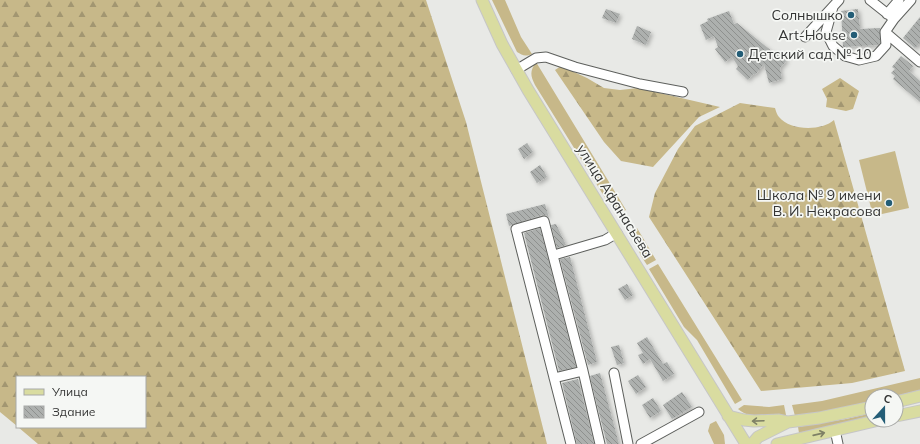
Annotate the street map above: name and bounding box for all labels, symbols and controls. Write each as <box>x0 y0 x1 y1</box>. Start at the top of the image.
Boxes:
place label: Солнышко <box>771 6 843 24</box>
marker: Солнышко <box>846 10 856 20</box>
place label: Art-House <box>778 26 846 44</box>
marker: Art-House <box>849 30 859 40</box>
place label: Детский сад № 10 <box>748 45 872 63</box>
marker: Детский сад № 10 <box>735 49 745 59</box>
street label: улица Афанасьева <box>573 141 657 261</box>
place label: Школа № 9 имени В. И. Некрасова <box>757 186 881 220</box>
marker: Школа № 9 имени В. И. Некрасова <box>884 198 894 208</box>
legend <box>16 376 146 428</box>
text: Улица <box>51 384 88 399</box>
north arrow <box>864 388 904 428</box>
text: С <box>882 391 894 407</box>
text: Здание <box>52 404 96 419</box>
one-way arrow <box>752 417 765 425</box>
one-way arrow <box>812 430 825 437</box>

